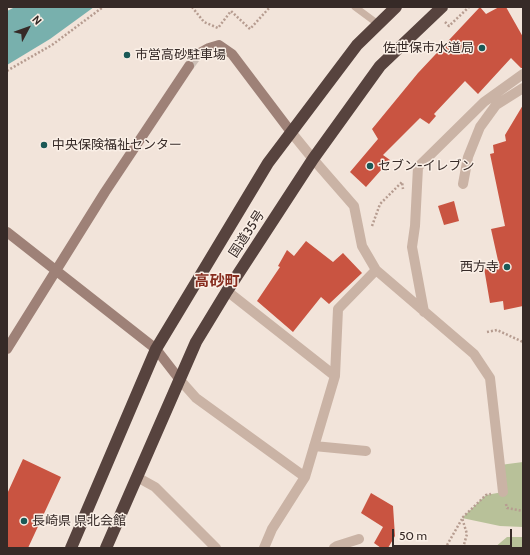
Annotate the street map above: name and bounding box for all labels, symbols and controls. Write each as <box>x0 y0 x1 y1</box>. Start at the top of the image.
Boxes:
north arrow <box>8 8 48 48</box>
text: N <box>29 13 45 28</box>
place label: 佐世保市水道局 <box>383 40 474 56</box>
marker: 佐世保市水道局 <box>477 43 487 53</box>
place label: 市営高砂駐車場 <box>135 47 226 63</box>
marker: 市営高砂駐車場 <box>122 50 132 60</box>
place label: 中央保険福祉センター <box>52 137 182 153</box>
marker: 中央保険福祉センター <box>39 140 49 150</box>
place label: セブン-イレブン <box>378 158 475 174</box>
marker: セブン-イレブン <box>365 161 375 171</box>
street label: 国道35号 <box>226 207 268 261</box>
place label: 西方寺 <box>460 259 499 275</box>
marker: 西方寺 <box>502 262 512 272</box>
district label: 高砂町 <box>195 273 239 291</box>
place label: 長崎県 県北会館 <box>32 513 126 529</box>
marker: 長崎県 県北会館 <box>19 516 29 526</box>
scale bar <box>394 521 514 547</box>
text: 50 m <box>399 528 427 543</box>

